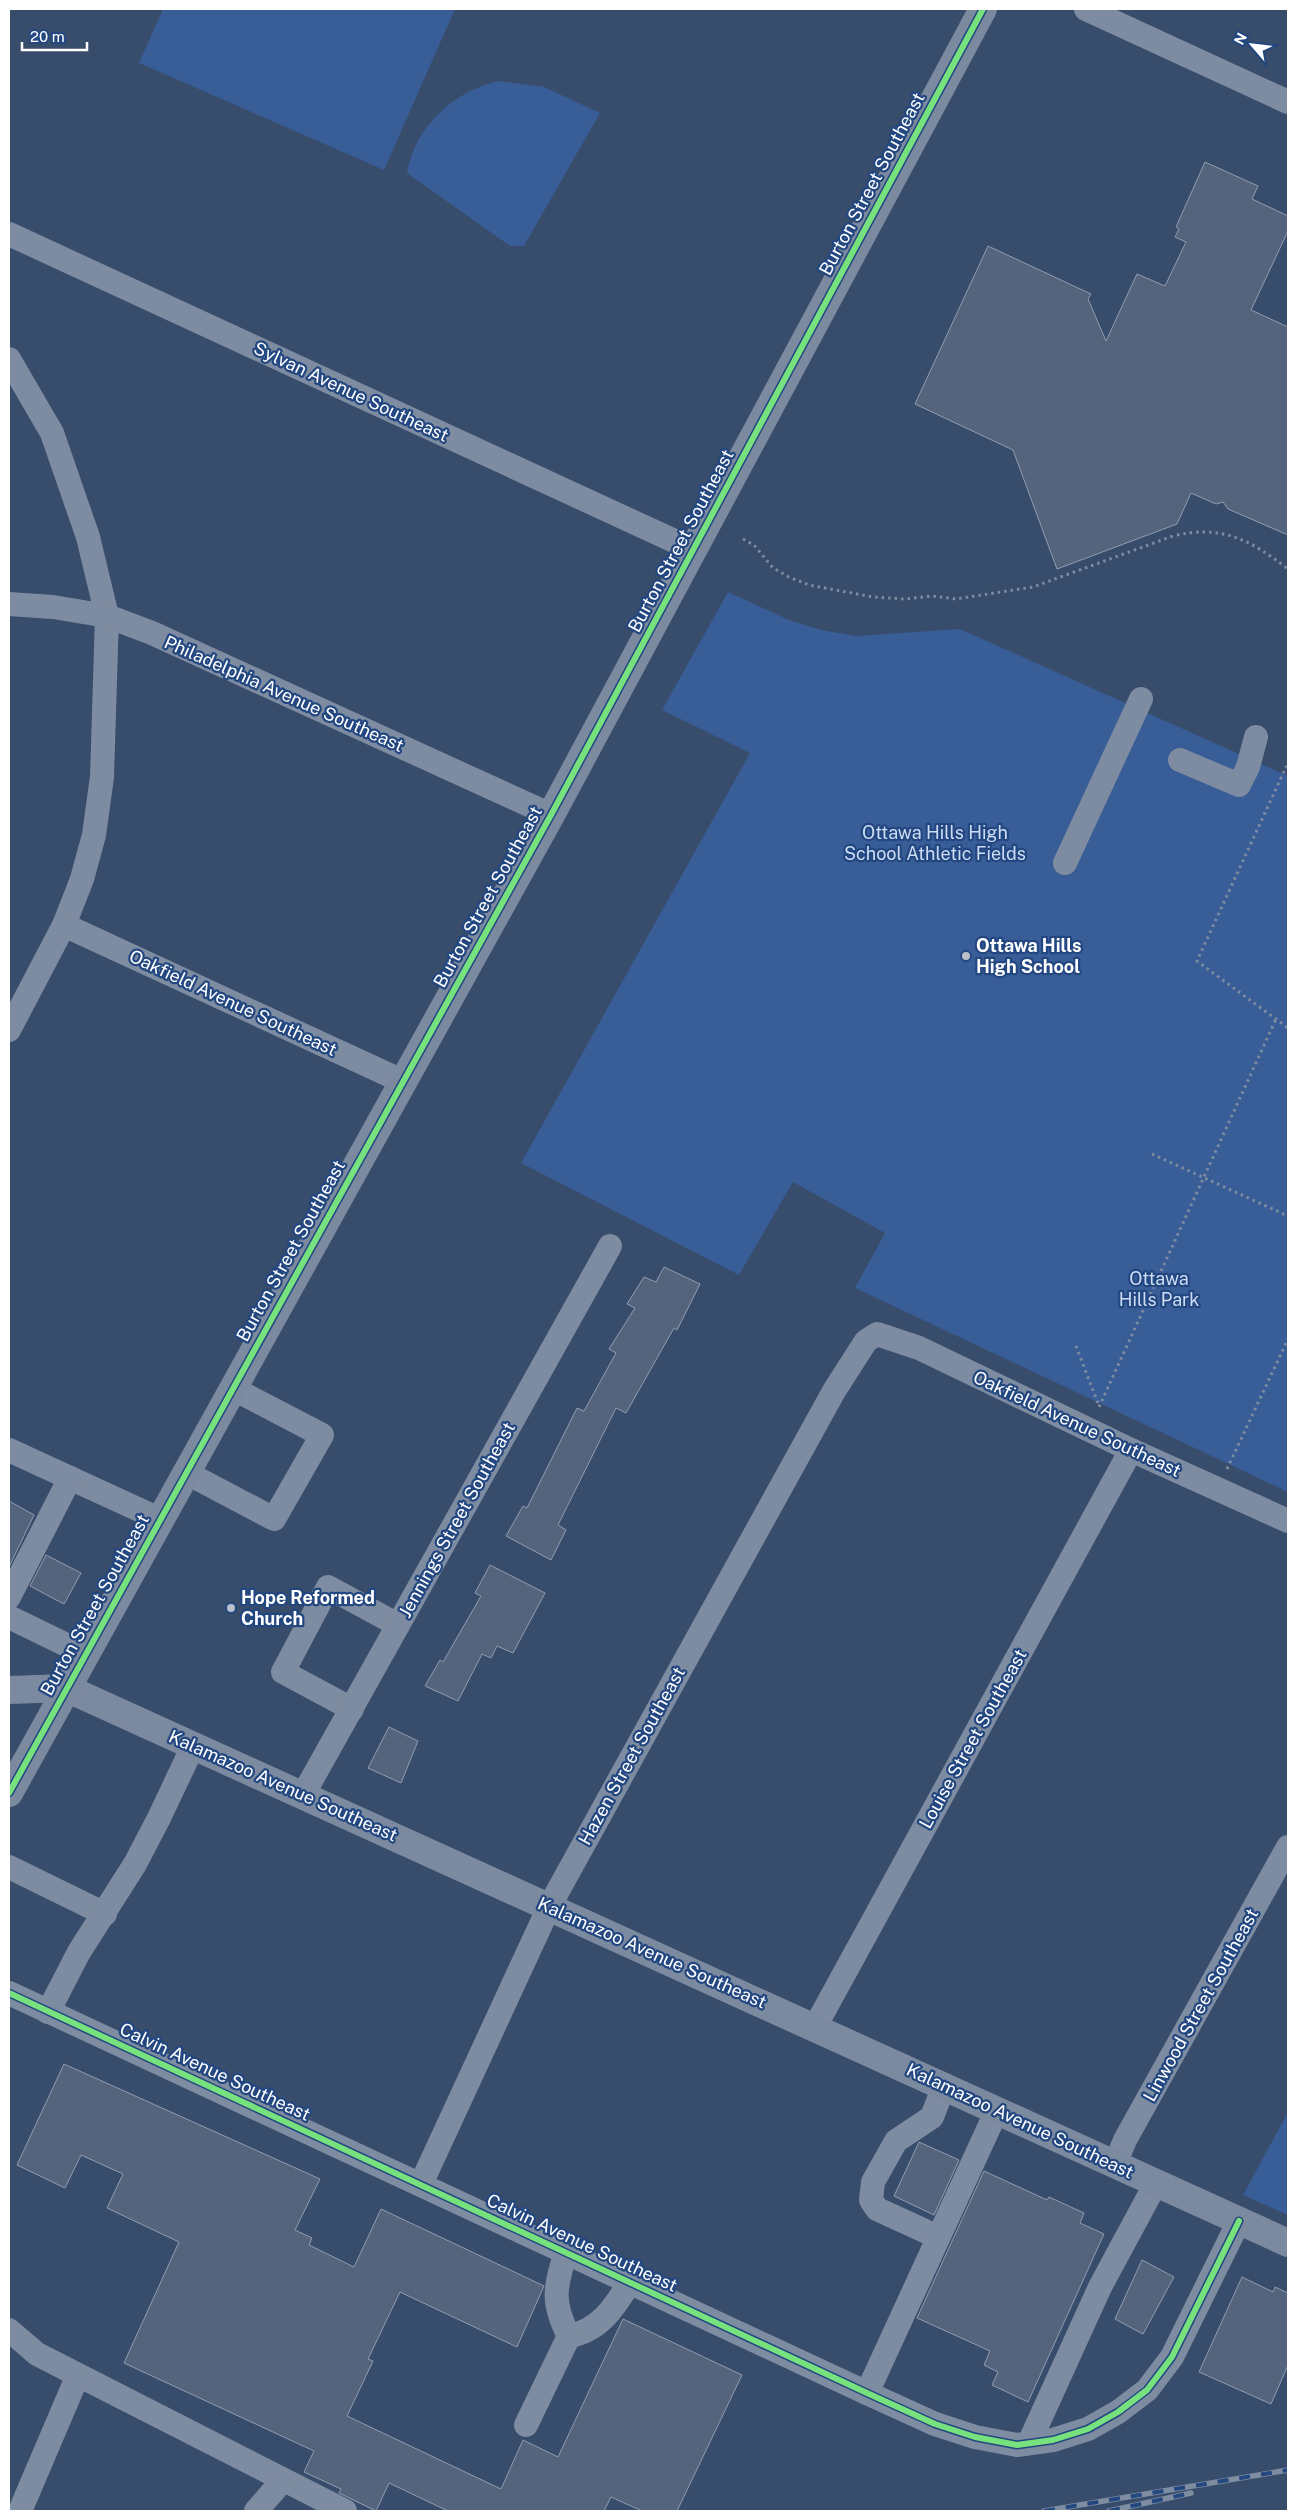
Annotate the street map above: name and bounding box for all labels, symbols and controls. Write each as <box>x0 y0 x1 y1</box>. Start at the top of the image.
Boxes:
scale bar <box>22 20 88 52</box>
north arrow <box>1227 20 1277 70</box>
text: 20 m <box>30 28 65 45</box>
text: N <box>1231 30 1250 47</box>
street label: Burton Street Southeast <box>814 89 929 279</box>
street label: Sylvan Avenue Southeast <box>250 337 452 446</box>
street label: Burton Street Southeast <box>623 446 738 636</box>
street label: Philadelphia Avenue Southeast <box>161 631 407 756</box>
street label: Burton Street Southeast <box>429 802 546 991</box>
park label: Ottawa Hills High School Athletic Fields <box>844 822 1026 864</box>
place label: Ottawa Hills High School <box>976 935 1081 977</box>
street label: Oakfield Avenue Southeast <box>126 945 340 1060</box>
marker: Ottawa Hills High School <box>960 950 972 962</box>
street label: Burton Street Southeast <box>232 1156 349 1345</box>
park label: Ottawa Hills Park <box>1119 1268 1199 1310</box>
street label: Oakfield Avenue Southeast <box>970 1366 1184 1481</box>
street label: Jennings Street Southeast <box>394 1418 519 1621</box>
street label: Burton Street Southeast <box>36 1510 153 1699</box>
place label: Hope Reformed Church <box>241 1587 375 1629</box>
marker: Hope Reformed Church <box>225 1602 237 1614</box>
street label: Louise Street Southeast <box>915 1646 1031 1832</box>
street label: Hazen Street Southeast <box>574 1663 689 1848</box>
street label: Kalamazoo Avenue Southeast <box>166 1726 401 1846</box>
street label: Kalamazoo Avenue Southeast <box>535 1893 770 2013</box>
street label: Linwood Street Southeast <box>1139 1905 1262 2105</box>
street label: Calvin Avenue Southeast <box>117 2018 314 2125</box>
street label: Kalamazoo Avenue Southeast <box>903 2059 1137 2182</box>
street label: Calvin Avenue Southeast <box>484 2189 681 2296</box>

